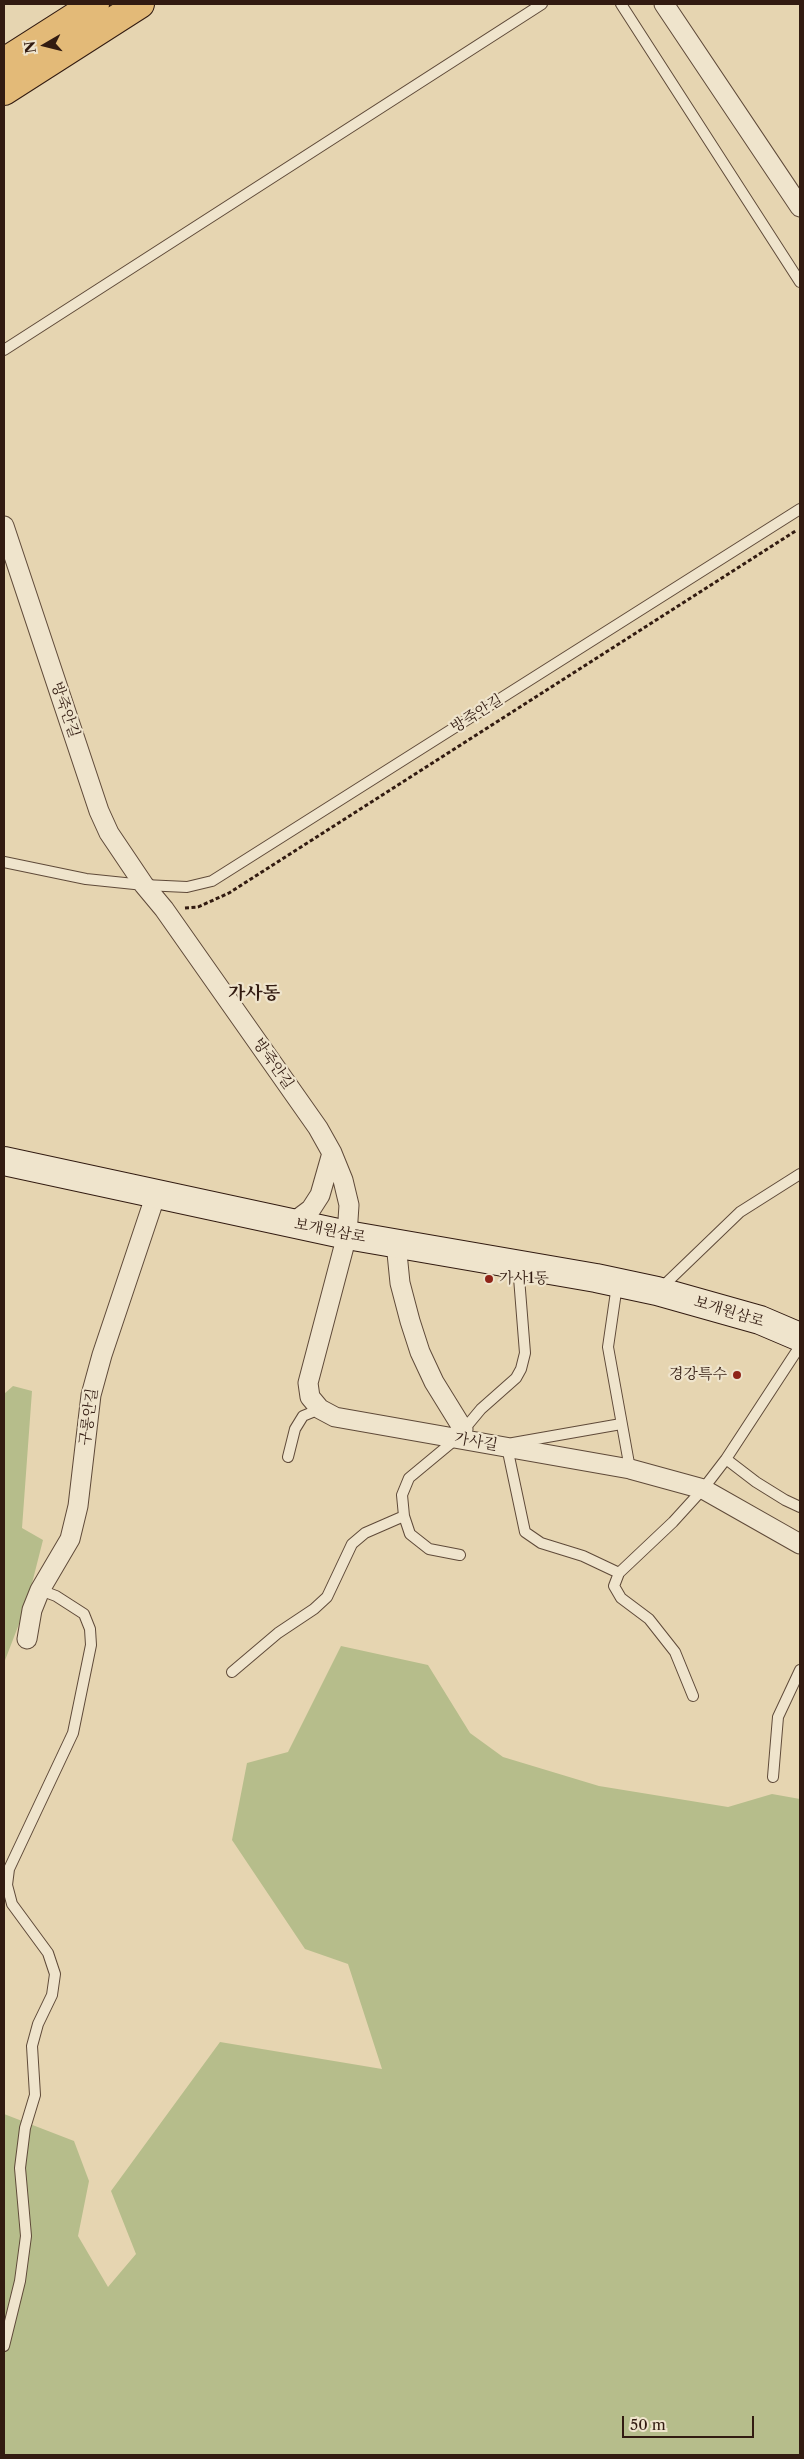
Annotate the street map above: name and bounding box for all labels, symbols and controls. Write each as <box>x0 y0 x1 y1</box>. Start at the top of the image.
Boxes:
north arrow <box>20 20 70 70</box>
text: N <box>20 40 40 54</box>
street label: 방죽안길 <box>47 680 83 740</box>
street label: 방죽안길 <box>448 691 506 737</box>
district label: 가사동 <box>228 983 280 1005</box>
street label: 방죽안길 <box>249 1035 297 1093</box>
street label: 보개원삼로 <box>293 1215 367 1247</box>
place label: 가사1동 <box>499 1270 549 1288</box>
marker: 가사1동 <box>483 1273 495 1285</box>
street label: 보개원삼로 <box>692 1293 766 1331</box>
place label: 경강특수 <box>669 1366 727 1384</box>
marker: 경강특수 <box>731 1369 743 1381</box>
street label: 구롱안길 <box>76 1387 102 1447</box>
street label: 가사길 <box>453 1429 499 1455</box>
scale bar <box>624 2406 756 2438</box>
text: 50 m <box>630 2415 666 2434</box>

